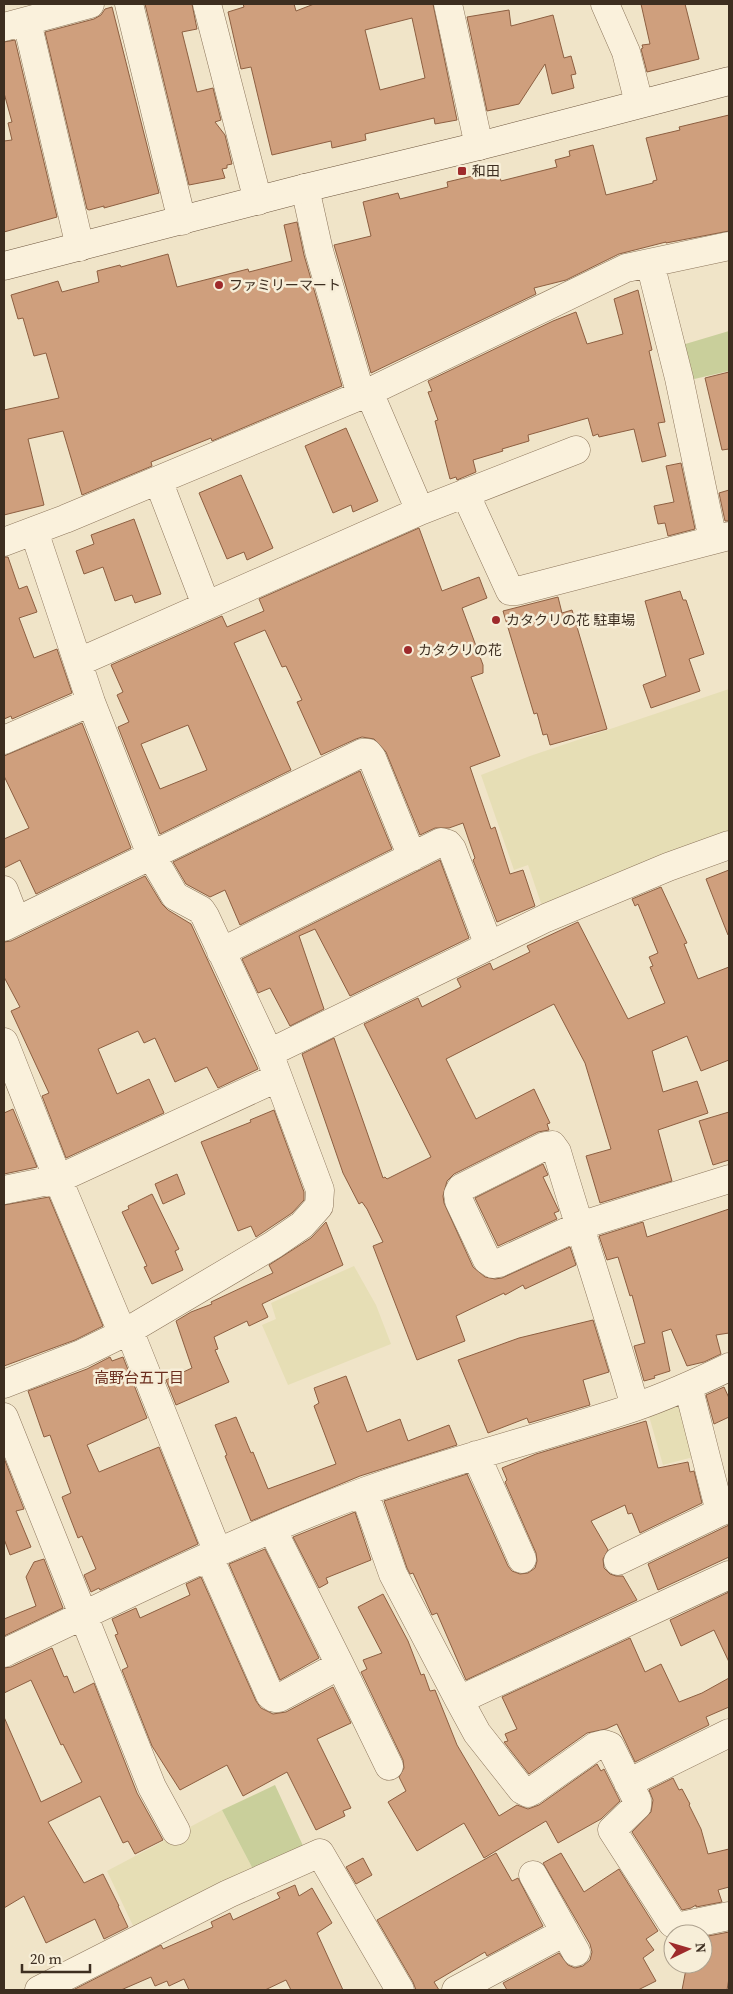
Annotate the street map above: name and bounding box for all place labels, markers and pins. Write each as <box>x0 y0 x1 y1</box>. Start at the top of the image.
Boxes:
place label: 和田 <box>472 161 500 181</box>
marker: 和田 <box>456 165 468 177</box>
place label: ファミリーマート <box>229 275 341 295</box>
marker: ファミリーマート <box>213 279 225 291</box>
place label: カタクリの花 駐車場 <box>506 610 635 630</box>
marker: カタクリの花 駐車場 <box>490 614 502 626</box>
place label: カタクリの花 <box>418 640 502 660</box>
marker: カタクリの花 <box>402 644 414 656</box>

